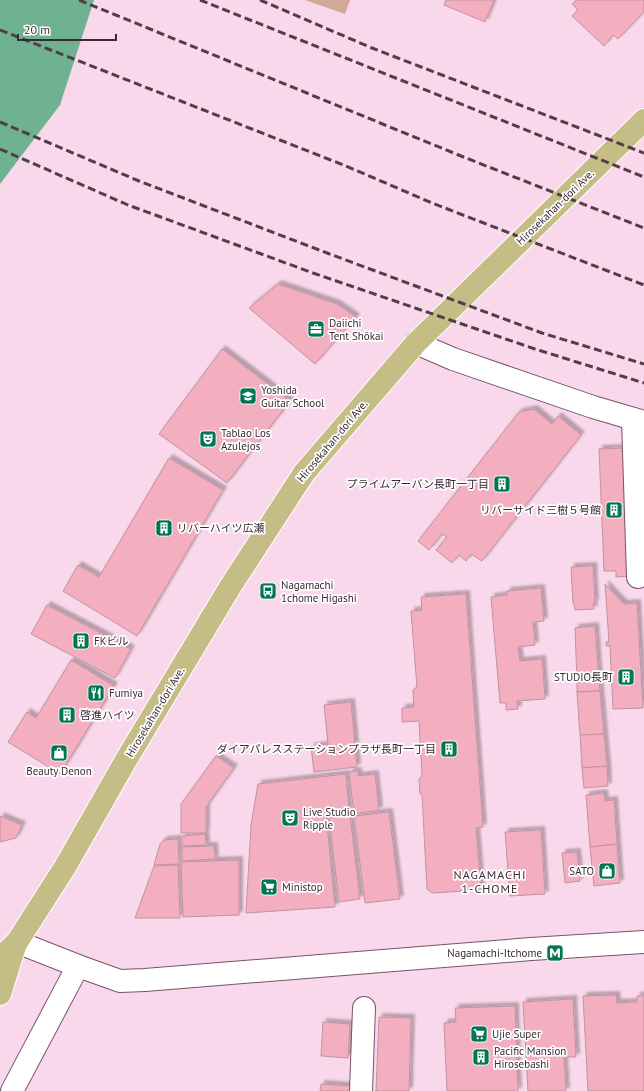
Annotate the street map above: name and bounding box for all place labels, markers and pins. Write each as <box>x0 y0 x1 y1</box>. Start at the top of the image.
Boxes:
place label: Daiichi Tent Shōkai <box>329 316 383 343</box>
office icon: Daiichi Tent Shōkai <box>306 319 326 339</box>
place label: Yoshida Guitar School <box>261 383 325 410</box>
school or university icon: Yoshida Guitar School <box>238 386 258 406</box>
place label: Tablao Los Azulejos <box>221 426 271 453</box>
theatre icon: Tablao Los Azulejos <box>198 429 218 449</box>
building icon: プライムアーバン長町一丁目 <box>492 474 512 494</box>
place label: プライムアーバン長町一丁目 <box>346 477 489 491</box>
building icon: リバーサイド三樹５号館 <box>604 500 624 520</box>
place label: リバーサイド三樹５号館 <box>480 503 601 517</box>
building icon: リバーハイツ広瀬 <box>154 518 174 538</box>
place label: リバーハイツ広瀬 <box>177 521 265 535</box>
place label: Nagamachi 1chome Higashi <box>281 578 357 605</box>
bus stop icon: Nagamachi 1chome Higashi <box>258 581 278 601</box>
building icon: FKビル <box>71 631 91 651</box>
place label: FKビル <box>94 634 128 648</box>
building icon: STUDIO長町 <box>616 667 636 687</box>
place label: STUDIO長町 <box>554 670 613 684</box>
restaurant icon: Fumiya <box>86 683 106 703</box>
place label: Fumiya <box>109 686 143 700</box>
building icon: 啓進ハイツ <box>57 705 77 725</box>
place label: 啓進ハイツ <box>80 708 135 722</box>
building icon: ダイアパレスステーションプラザ長町一丁目 <box>439 739 459 759</box>
place label: ダイアパレスステーションプラザ長町一丁目 <box>217 742 436 756</box>
shop icon: Beauty Denon <box>49 743 69 763</box>
place label: Beauty Denon <box>26 764 92 778</box>
place label: Live Studio Ripple <box>303 805 356 832</box>
theatre icon: Live Studio Ripple <box>280 808 300 828</box>
shop icon: SATO <box>597 861 617 881</box>
place label: SATO <box>569 864 594 878</box>
supermarket icon: Ministop <box>259 877 279 897</box>
place label: Ministop <box>282 880 323 894</box>
metro station icon: Nagamachi-Itchome <box>545 943 565 963</box>
place label: Nagamachi-Itchome <box>447 946 542 960</box>
supermarket icon: Ujie Super <box>469 1024 489 1044</box>
place label: Ujie Super <box>492 1027 541 1041</box>
place label: Pacific Mansion Hirosebashi <box>494 1044 566 1071</box>
building icon: Pacific Mansion Hirosebashi <box>471 1047 491 1067</box>

